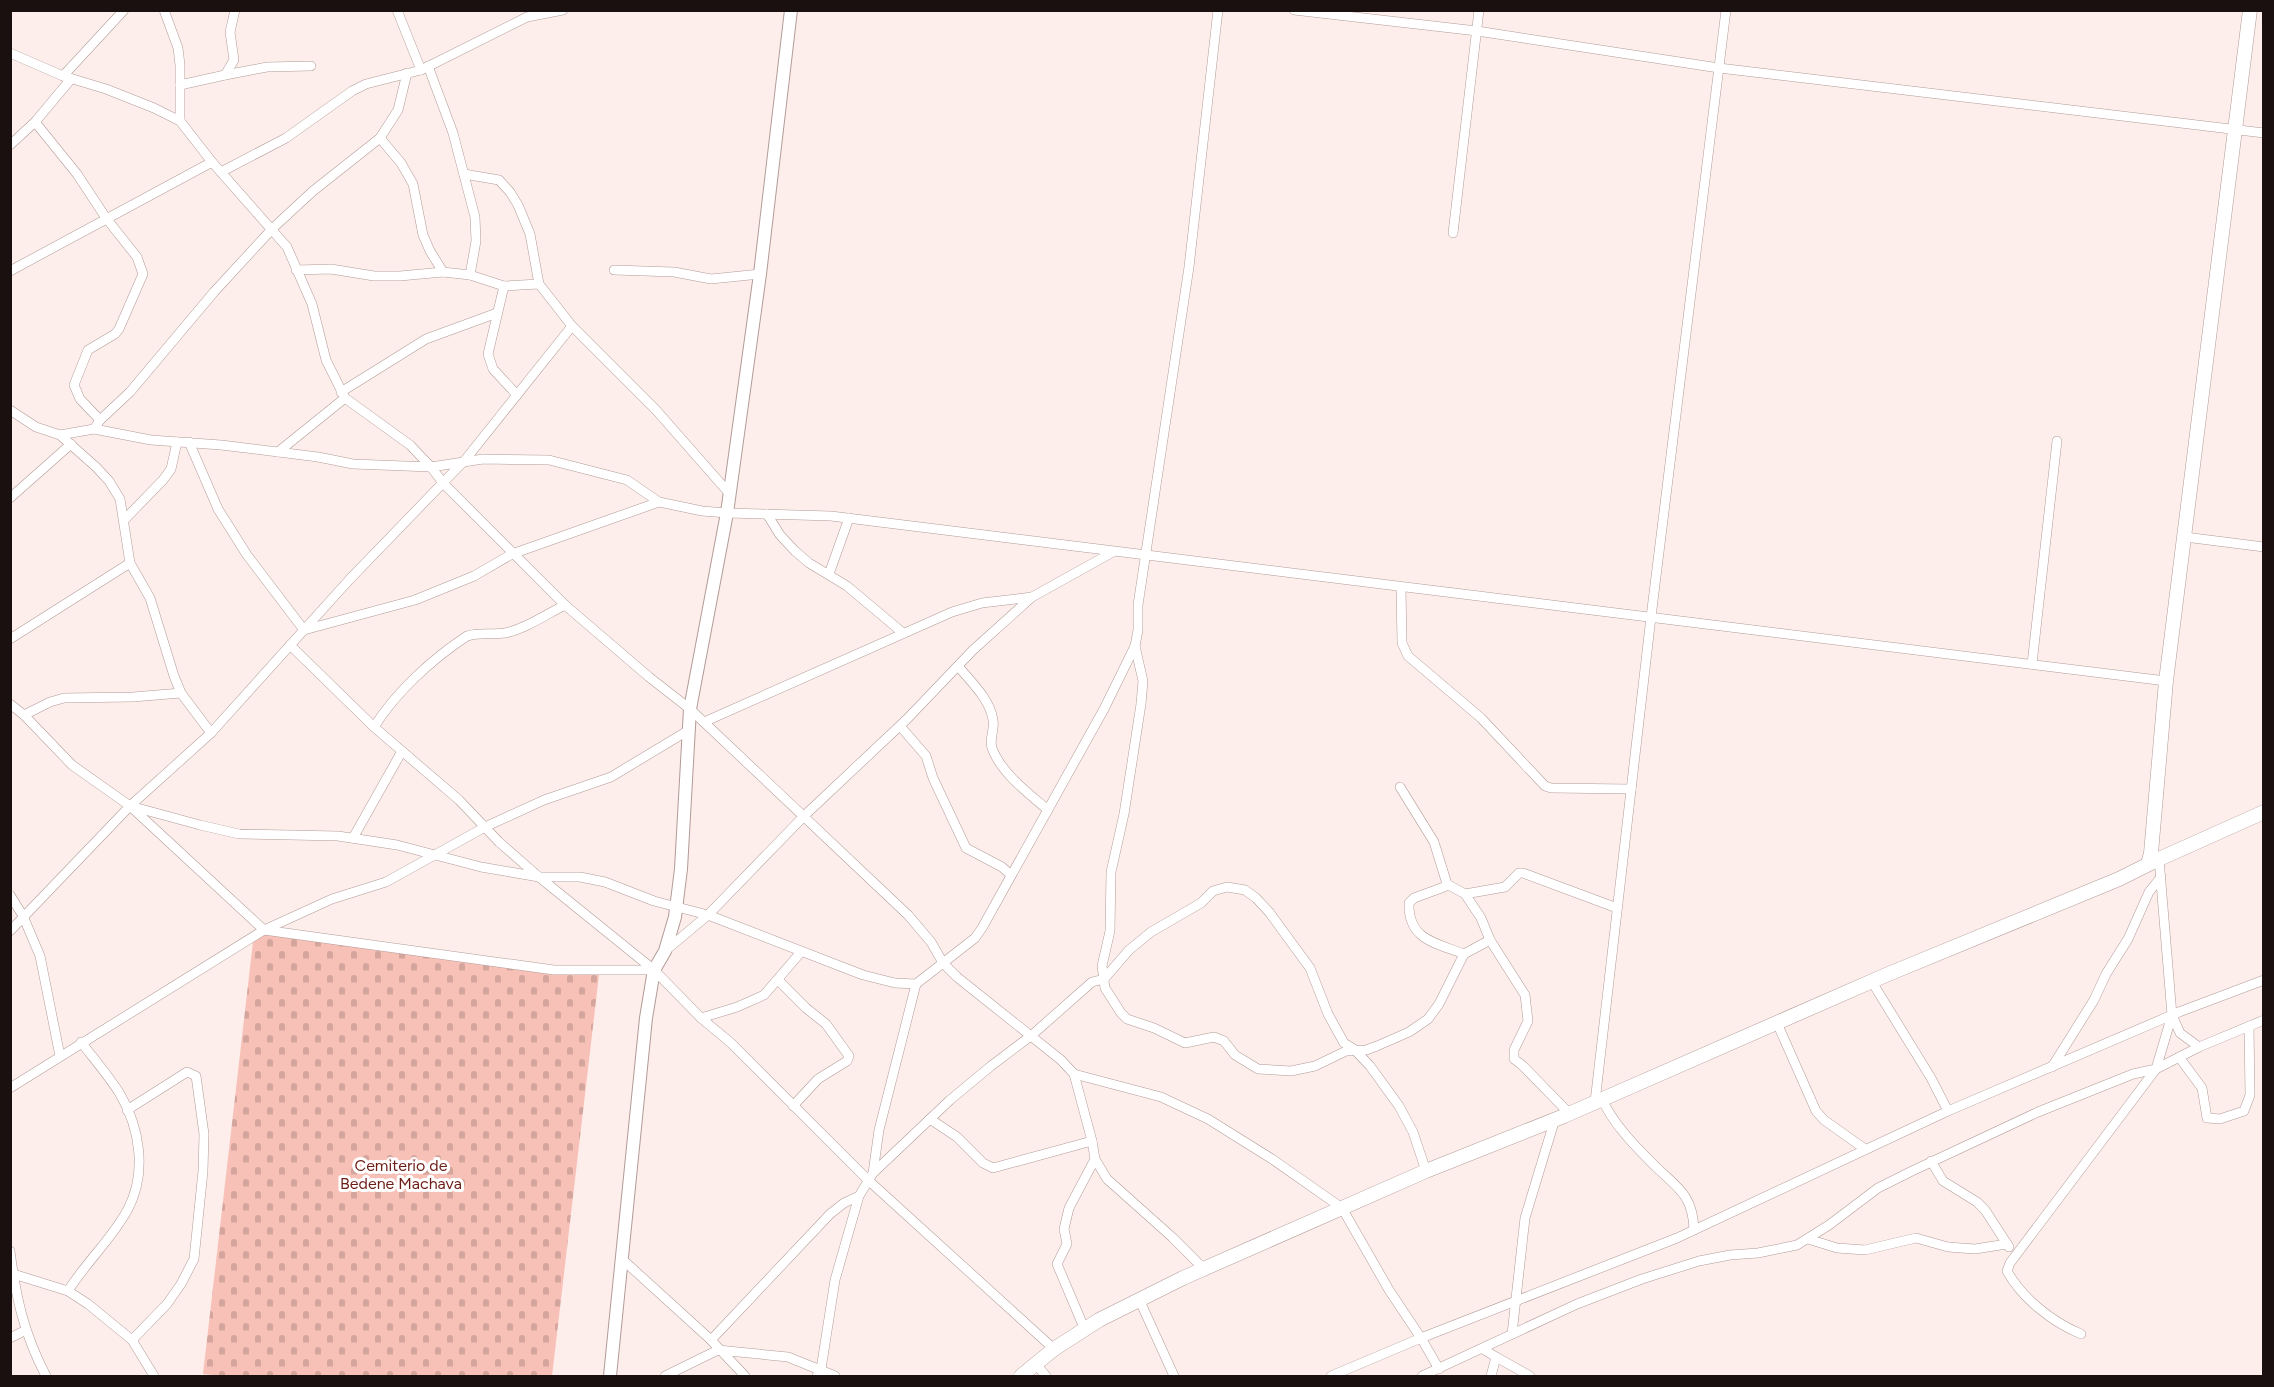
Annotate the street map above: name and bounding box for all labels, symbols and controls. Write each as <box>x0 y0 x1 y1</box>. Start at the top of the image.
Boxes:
park label: Cemiterio de Bedene Machava <box>340 1156 462 1193</box>

